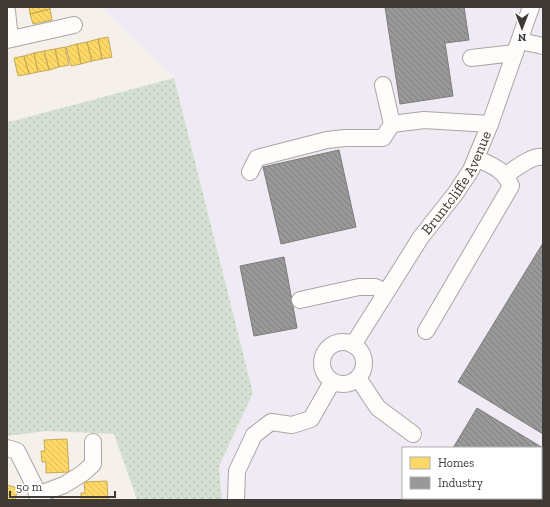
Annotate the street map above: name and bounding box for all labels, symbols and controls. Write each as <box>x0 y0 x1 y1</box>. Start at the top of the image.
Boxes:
north arrow <box>502 8 542 48</box>
text: N <box>517 31 526 44</box>
street label: Bruntcliffe Avenue <box>417 128 495 238</box>
legend <box>402 447 542 499</box>
text: Homes <box>438 456 474 470</box>
scale bar <box>10 473 115 499</box>
text: Industry <box>438 476 484 490</box>
text: 50 m <box>16 480 43 494</box>

